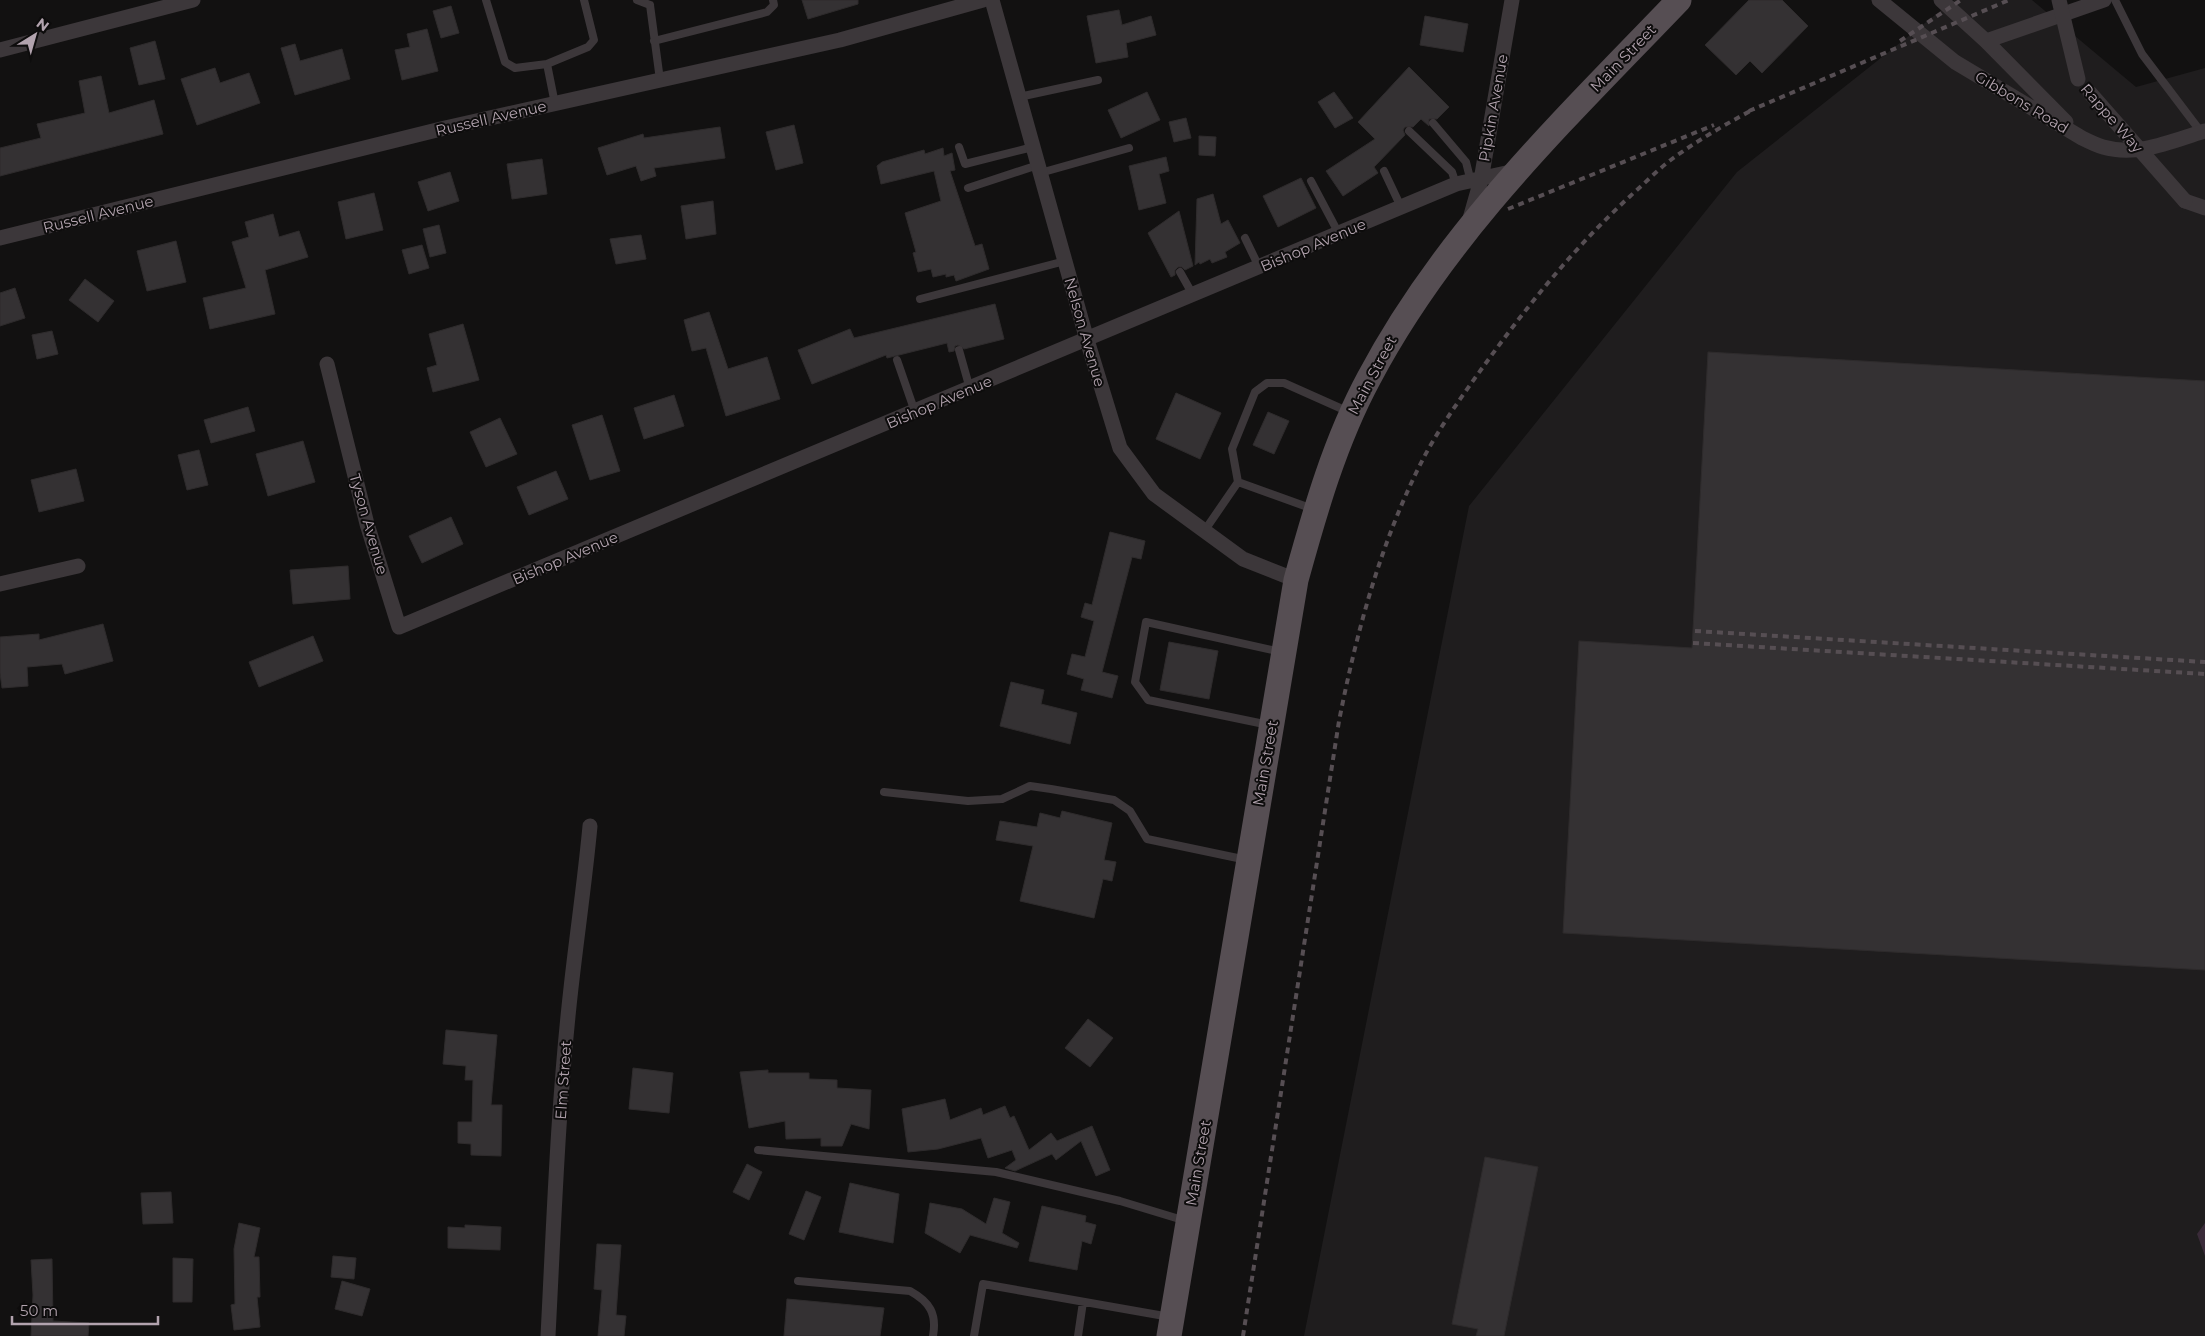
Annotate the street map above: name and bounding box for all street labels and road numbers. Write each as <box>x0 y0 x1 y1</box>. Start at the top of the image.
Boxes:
street label: Main Street <box>1586 20 1660 96</box>
street label: Pipkin Avenue <box>1474 53 1512 163</box>
street label: Gibbons Road <box>1972 67 2072 137</box>
street label: Rappe Way <box>2077 80 2148 157</box>
street label: Russell Avenue <box>434 96 548 140</box>
street label: Russell Avenue <box>41 191 155 237</box>
street label: Bishop Avenue <box>1257 214 1369 276</box>
street label: Nelson Avenue <box>1060 275 1110 389</box>
street label: Main Street <box>1343 332 1401 418</box>
street label: Bishop Avenue <box>883 371 995 433</box>
street label: Tyson Avenue <box>346 471 392 577</box>
street label: Bishop Avenue <box>509 527 621 589</box>
street label: Main Street <box>1248 719 1282 807</box>
street label: Elm Street <box>551 1040 575 1120</box>
street label: Main Street <box>1181 1119 1215 1207</box>

